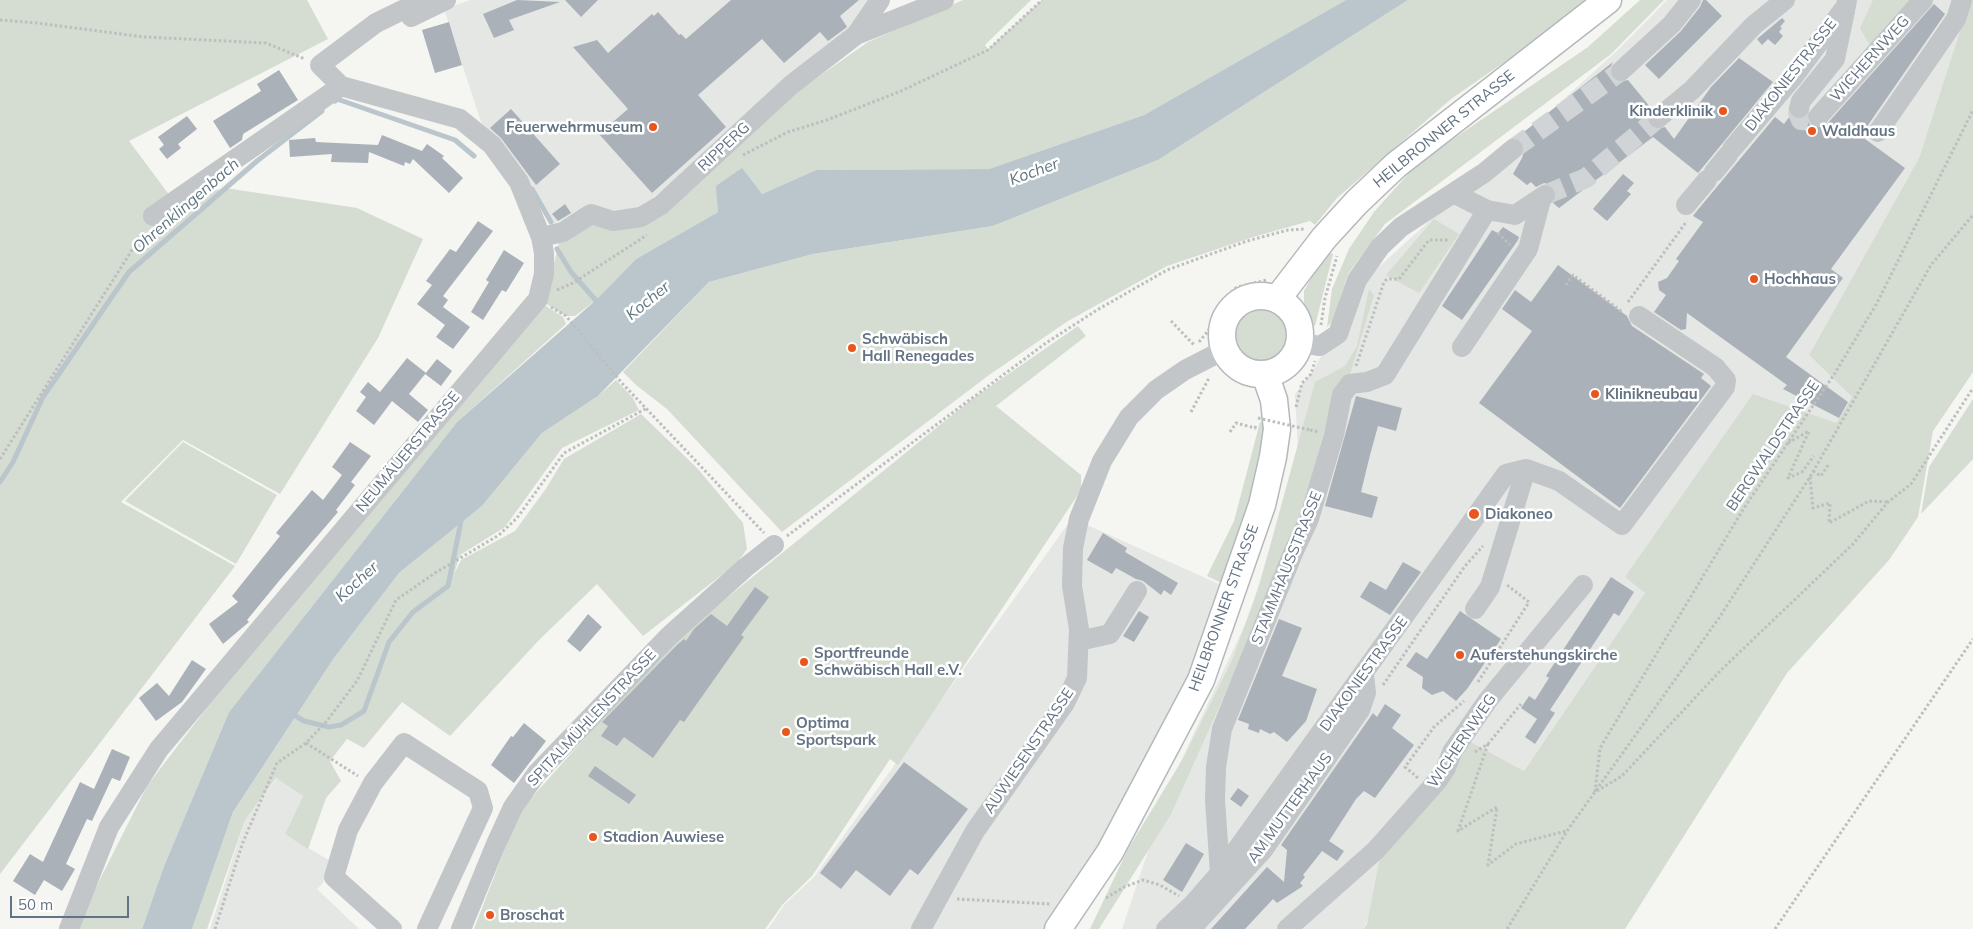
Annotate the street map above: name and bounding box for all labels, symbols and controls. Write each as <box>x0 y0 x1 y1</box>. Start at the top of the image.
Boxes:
street label: WICHERNWEG <box>1827 12 1913 106</box>
street label: DIAKONIESTRASSE <box>1742 15 1840 135</box>
street label: HEILBRONNER STRASSE <box>1370 66 1518 192</box>
place label: Kinderklinik <box>1629 102 1713 120</box>
marker: Kinderklinik <box>1717 105 1729 117</box>
place label: Feuerwehrmuseum <box>506 118 643 136</box>
street label: RIPPERG <box>695 119 753 175</box>
marker: Feuerwehrmuseum <box>647 121 659 133</box>
place label: Waldhaus <box>1822 122 1895 140</box>
marker: Waldhaus <box>1806 125 1818 137</box>
water label: Ohrenklingenbach <box>129 154 243 258</box>
water label: Kocher <box>1007 154 1061 190</box>
place label: Hochhaus <box>1764 270 1836 288</box>
marker: Hochhaus <box>1748 273 1760 285</box>
water label: Kocher <box>622 278 674 324</box>
place label: Schwäbisch Hall Renegades <box>862 330 974 365</box>
marker: Schwäbisch Hall Renegades <box>846 342 858 354</box>
street label: BERGWALDSTRASSE <box>1723 377 1823 515</box>
place label: Klinikneubau <box>1605 385 1698 403</box>
street label: NEUMÄUERSTRASSE <box>352 388 464 516</box>
marker: Klinikneubau <box>1589 388 1601 400</box>
street label: STAMMHAUSSTRASSE <box>1248 489 1326 647</box>
place label: Diakoneo <box>1485 505 1553 523</box>
marker: Diakoneo <box>1467 507 1481 521</box>
street label: HEILBRONNER STRASSE <box>1185 522 1263 694</box>
water label: Kocher <box>332 558 382 606</box>
street label: DIAKONIESTRASSE <box>1316 613 1412 735</box>
place label: Sportfreunde Schwäbisch Hall e.V. <box>814 644 962 679</box>
street label: SPITALMÜHLENSTRASSE <box>524 646 660 790</box>
place label: Auferstehungskirche <box>1470 646 1617 664</box>
marker: Auferstehungskirche <box>1454 649 1466 661</box>
marker: Sportfreunde Schwäbisch Hall e.V. <box>798 656 810 668</box>
street label: AUWIESENSTRASSE <box>980 685 1078 817</box>
street label: WICHERNWEG <box>1424 691 1500 791</box>
place label: Optima Sportspark <box>796 714 876 749</box>
marker: Optima Sportspark <box>780 726 792 738</box>
street label: AM MUTTERHAUS <box>1244 749 1336 867</box>
place label: Stadion Auwiese <box>603 828 724 846</box>
marker: Stadion Auwiese <box>587 831 599 843</box>
scale bar <box>12 886 131 918</box>
text: 50 m <box>18 895 53 914</box>
place label: Broschat <box>500 906 564 924</box>
marker: Broschat <box>484 909 496 921</box>

